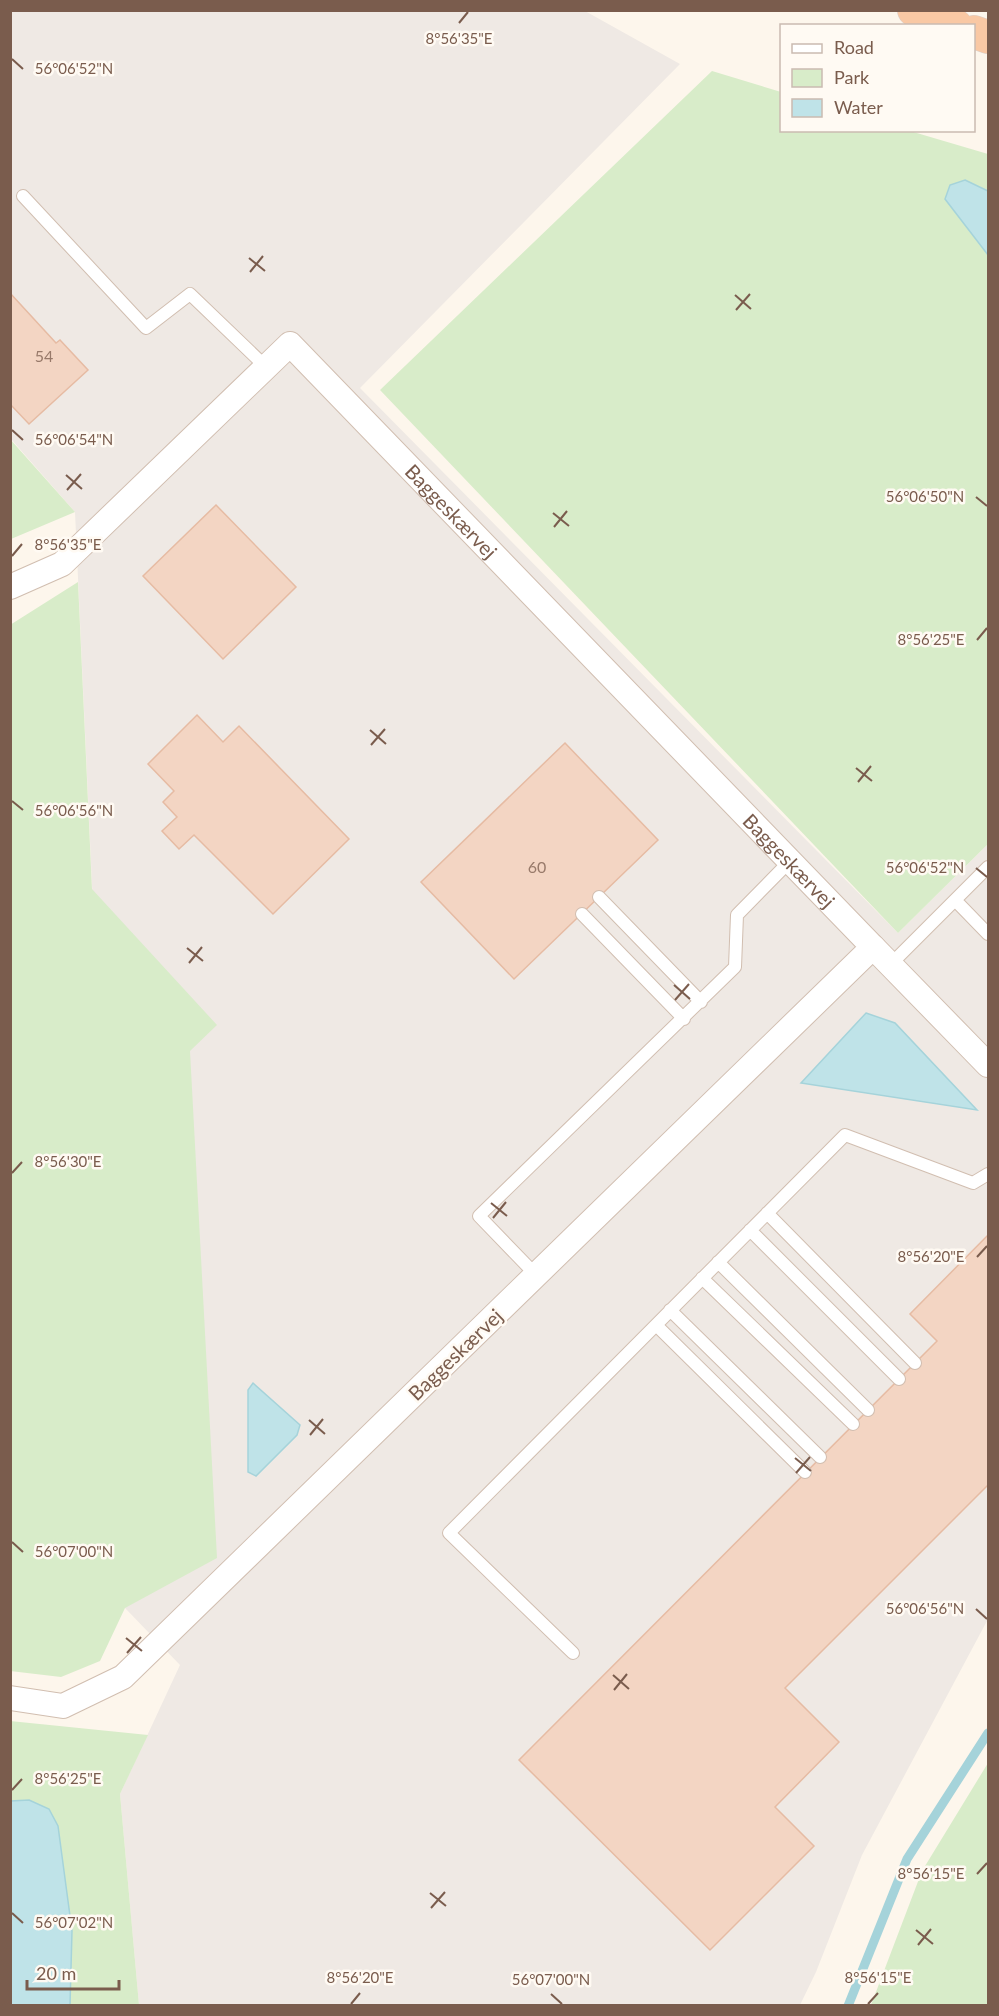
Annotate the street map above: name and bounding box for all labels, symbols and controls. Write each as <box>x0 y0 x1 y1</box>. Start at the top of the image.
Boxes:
legend <box>780 24 975 132</box>
text: 8°56'35"E <box>426 29 493 47</box>
text: Road <box>834 36 874 58</box>
text: 56°06'52"N <box>35 59 113 77</box>
text: Park <box>834 66 870 88</box>
text: Water <box>834 96 883 118</box>
house number: 54 <box>35 346 53 365</box>
text: 56°06'54"N <box>35 430 113 448</box>
street label: Baggeskærvej <box>401 459 502 563</box>
text: 56°06'50"N <box>886 487 964 505</box>
text: 8°56'35"E <box>35 535 102 553</box>
text: 8°56'25"E <box>898 630 965 648</box>
text: 56°06'56"N <box>35 801 113 819</box>
street label: Baggeskærvej <box>738 808 840 912</box>
house number: 60 <box>528 857 546 876</box>
text: 56°06'52"N <box>886 858 964 876</box>
text: 8°56'30"E <box>35 1152 102 1170</box>
text: 8°56'20"E <box>898 1247 965 1265</box>
street label: Baggeskærvej <box>403 1303 507 1405</box>
text: 56°07'00"N <box>35 1542 113 1560</box>
text: 56°06'56"N <box>886 1599 964 1617</box>
text: 8°56'25"E <box>35 1769 102 1787</box>
text: 8°56'15"E <box>898 1864 965 1882</box>
text: 56°07'02"N <box>35 1913 113 1931</box>
scale bar <box>27 1953 118 1991</box>
text: 20 m <box>36 1962 76 1984</box>
text: 8°56'20"E <box>327 1968 394 1986</box>
text: 8°56'15"E <box>845 1968 912 1986</box>
text: 56°07'00"N <box>512 1970 590 1988</box>

